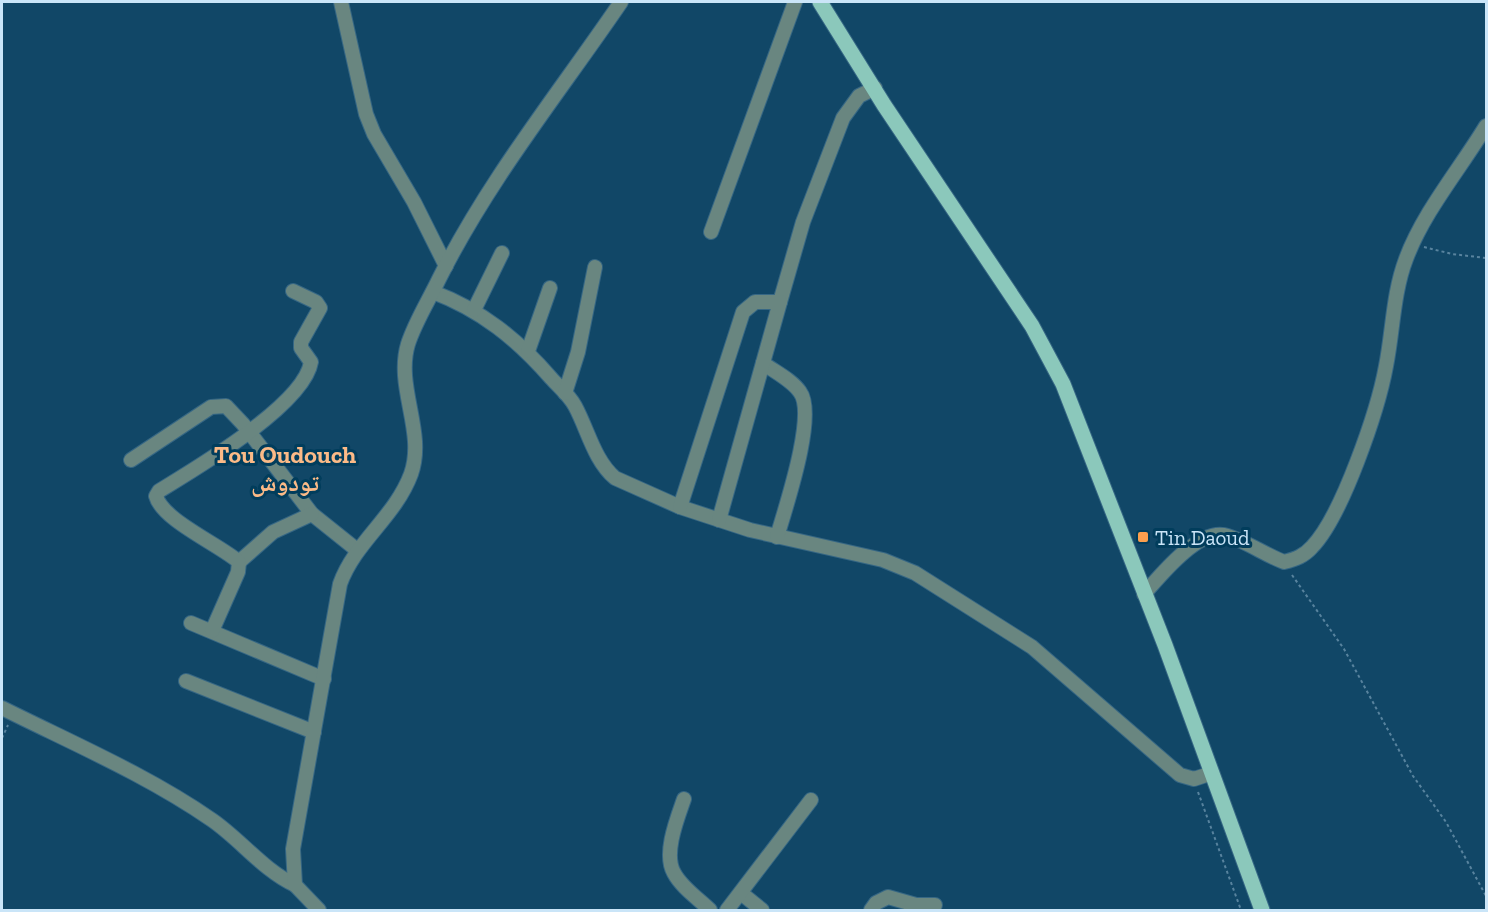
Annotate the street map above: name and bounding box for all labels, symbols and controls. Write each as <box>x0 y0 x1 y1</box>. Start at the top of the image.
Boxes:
district label: Tou Oudouch تودوش <box>214 440 356 497</box>
place label: Tin Daoud <box>1155 525 1250 550</box>
marker: Tin Daoud <box>1136 530 1150 544</box>

